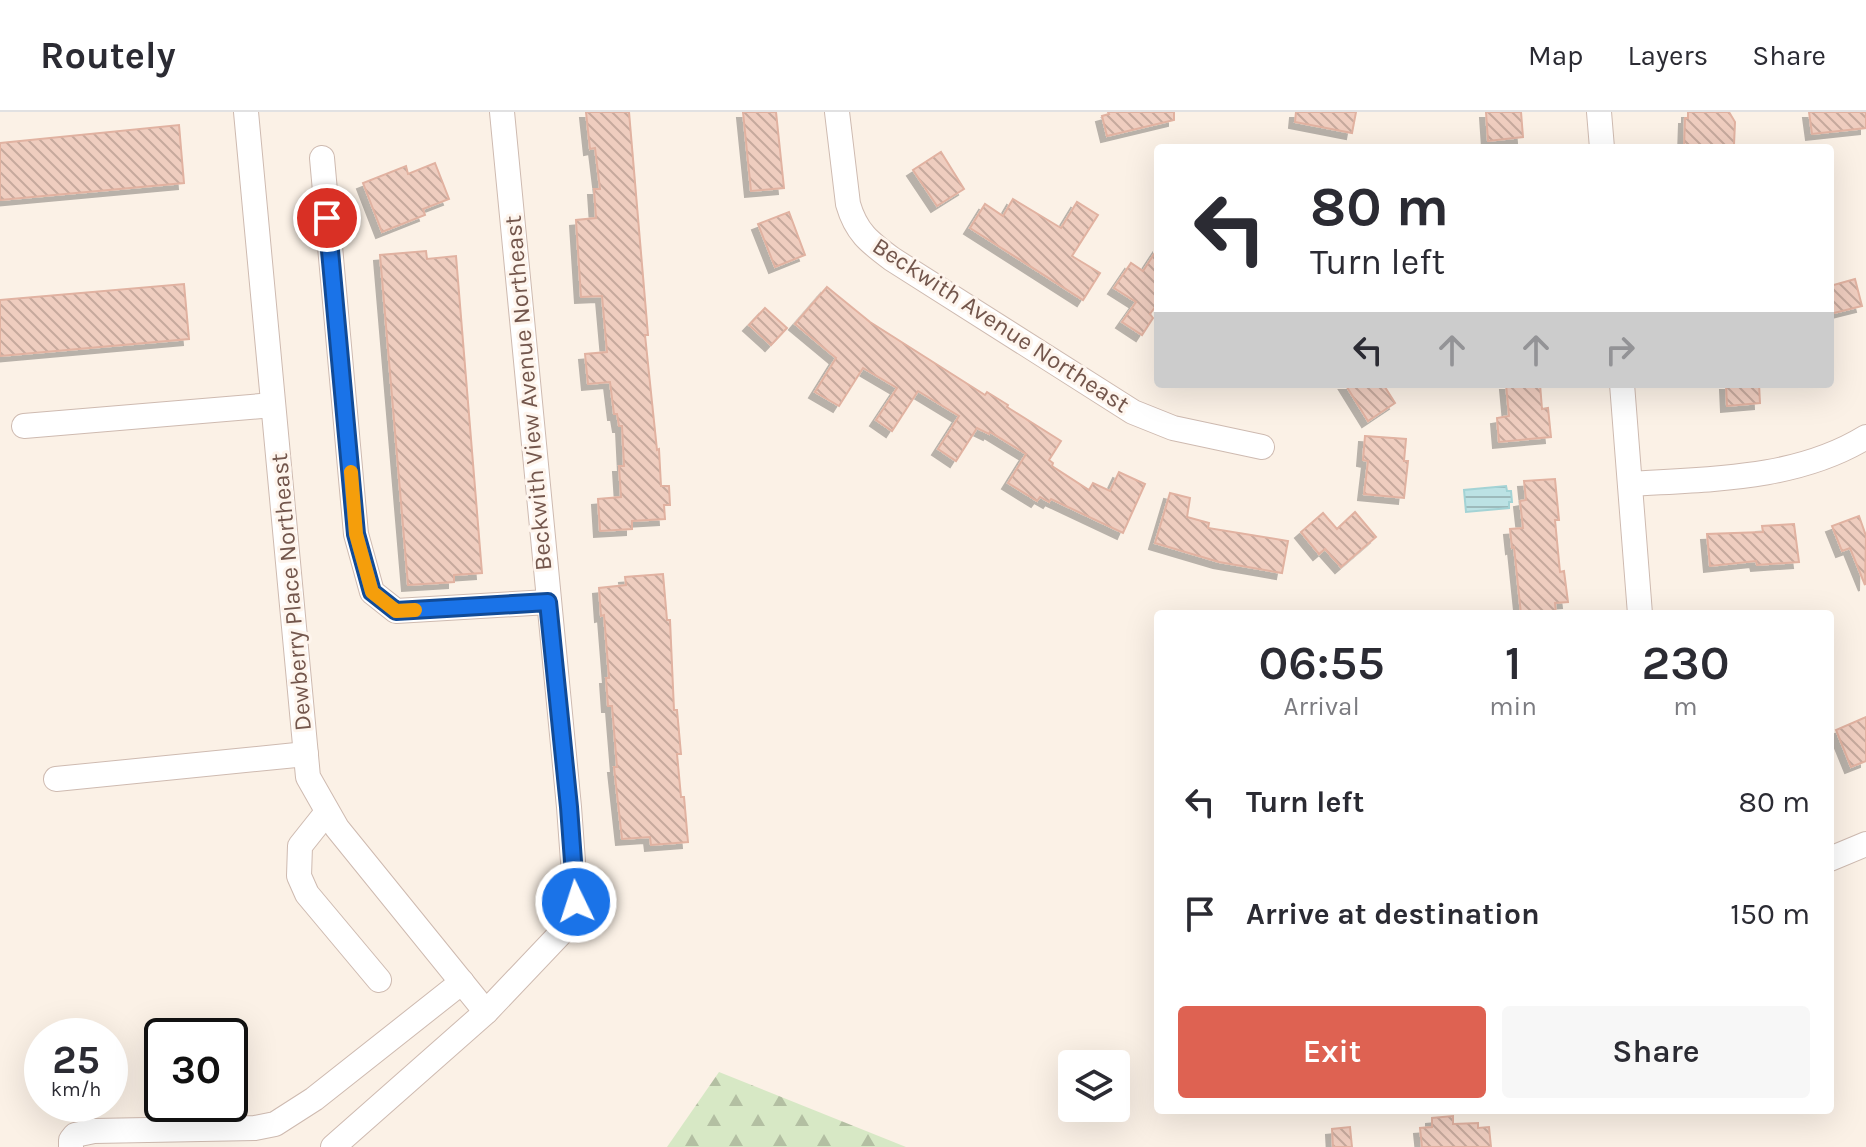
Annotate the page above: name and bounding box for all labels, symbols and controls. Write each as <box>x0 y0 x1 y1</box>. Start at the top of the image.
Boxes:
text: Routely <box>40 33 176 78</box>
text: Map <box>1528 39 1583 72</box>
text: Layers <box>1627 39 1708 72</box>
text: Share <box>1752 39 1826 72</box>
text: 80 m <box>1310 174 1449 239</box>
icon: left <box>1178 176 1282 280</box>
pin <box>293 184 361 252</box>
icon: arrive <box>305 196 349 240</box>
street label: Beckwith View Avenue Northeast <box>499 214 557 572</box>
street label: Beckwith Avenue Northeast <box>867 231 1135 419</box>
text: Turn left <box>1310 241 1445 283</box>
icon: left <box>1346 328 1390 372</box>
icon: ahead <box>1430 328 1474 372</box>
icon: ahead <box>1514 328 1558 372</box>
icon: right <box>1598 328 1642 372</box>
street label: Dewberry Place Northeast <box>265 452 317 732</box>
text: 06:55 <box>1258 635 1385 691</box>
text: 1 <box>1505 635 1522 691</box>
text: 230 <box>1642 635 1730 691</box>
text: Arrival <box>1284 691 1360 722</box>
text: min <box>1489 691 1537 722</box>
text: m <box>1673 691 1698 722</box>
icon: left <box>1178 780 1222 824</box>
text: Turn left <box>1246 784 1364 820</box>
text: 80 m <box>1739 784 1810 820</box>
position arrow <box>534 860 618 944</box>
icon: arrive <box>1178 892 1222 936</box>
text: Arrive at destination <box>1246 896 1540 932</box>
text: 150 m <box>1730 896 1810 932</box>
button: Exit <box>1178 1006 1486 1098</box>
button: Share <box>1502 1006 1810 1098</box>
speed limit sign: 30 <box>144 1018 248 1122</box>
text: 25 <box>52 1036 100 1083</box>
map controls <box>1058 1050 1130 1122</box>
button: layers <box>1058 1050 1130 1122</box>
text: km/h <box>51 1078 101 1101</box>

